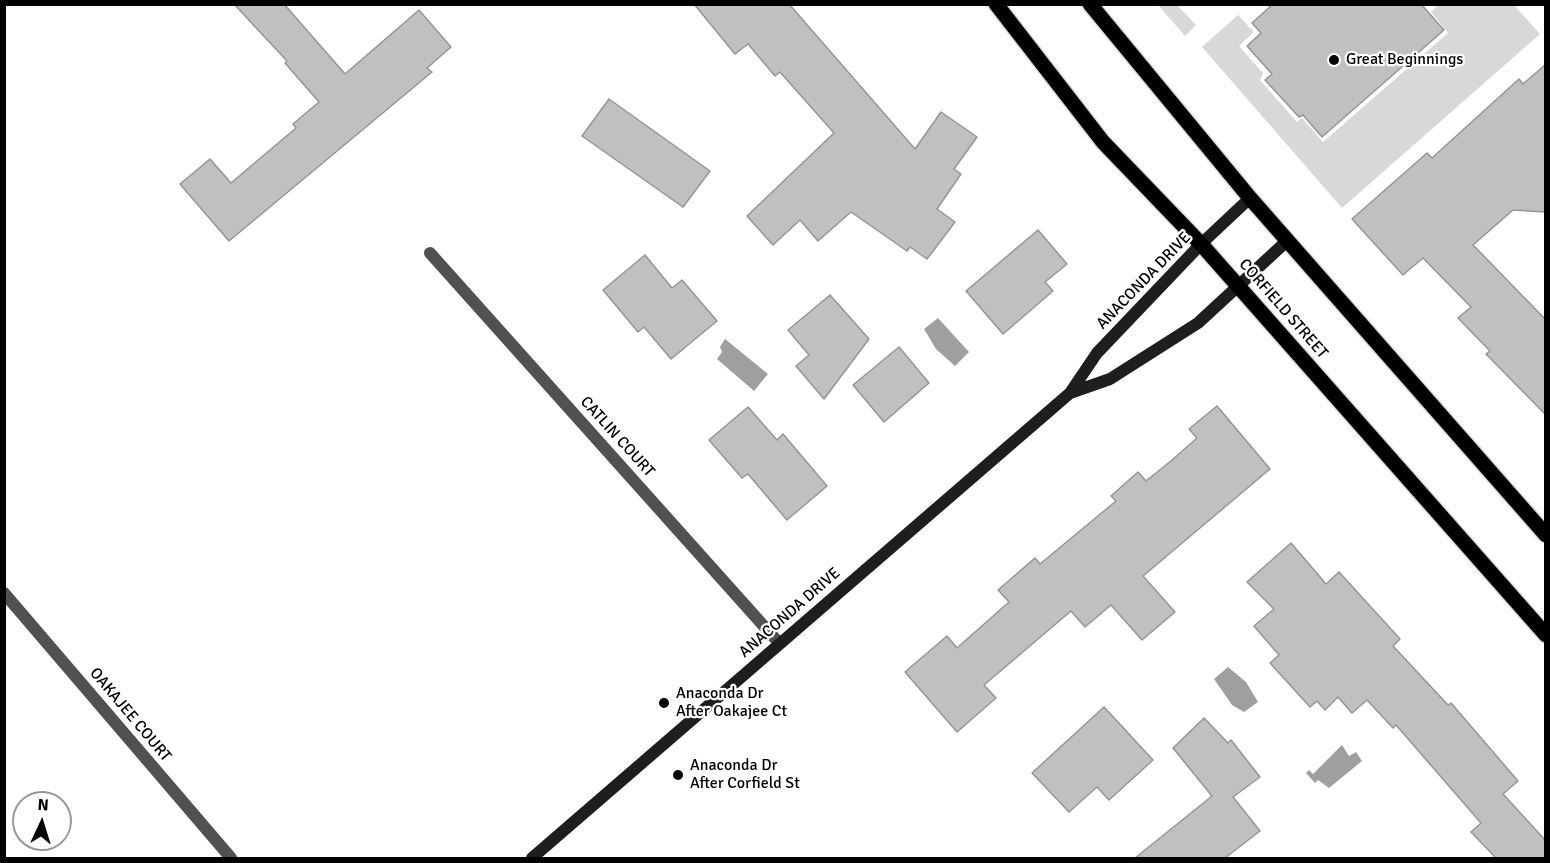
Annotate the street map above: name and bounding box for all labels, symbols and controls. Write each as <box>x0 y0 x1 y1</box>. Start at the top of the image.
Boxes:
place label: Great Beginnings <box>1346 50 1463 70</box>
marker: Great Beginnings <box>1327 53 1341 67</box>
street label: ANACONDA DRIVE <box>1093 228 1195 334</box>
street label: CORFIELD STREET <box>1234 255 1332 363</box>
street label: CATLIN COURT <box>576 393 658 481</box>
street label: ANACONDA DRIVE <box>736 564 844 662</box>
street label: OAKAJEE COURT <box>85 664 175 766</box>
place label: Anaconda Dr After Oakajee Ct <box>676 684 787 722</box>
marker: Anaconda Dr After Oakajee Ct <box>657 696 671 710</box>
place label: Anaconda Dr After Corfield St <box>690 756 800 794</box>
marker: Anaconda Dr After Corfield St <box>671 768 685 782</box>
north arrow <box>12 791 72 851</box>
text: N <box>37 795 49 815</box>

